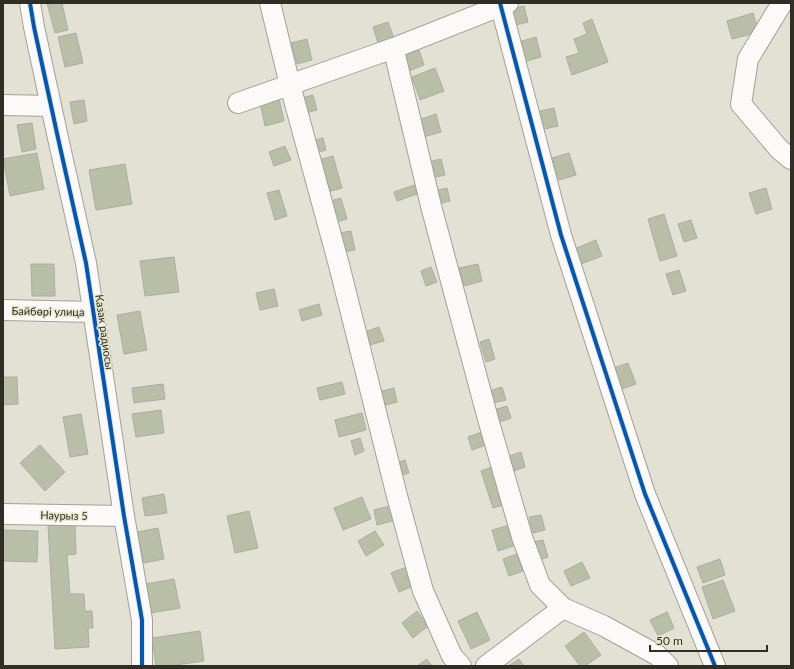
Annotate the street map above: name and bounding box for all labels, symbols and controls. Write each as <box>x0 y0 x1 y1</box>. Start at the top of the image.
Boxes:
street label: Казак радиосы <box>93 294 117 371</box>
street label: Байбөрі улица <box>11 304 85 318</box>
street label: Наурыз 5 <box>40 508 88 522</box>
scale bar <box>650 627 767 653</box>
text: 50 m <box>656 633 683 648</box>

